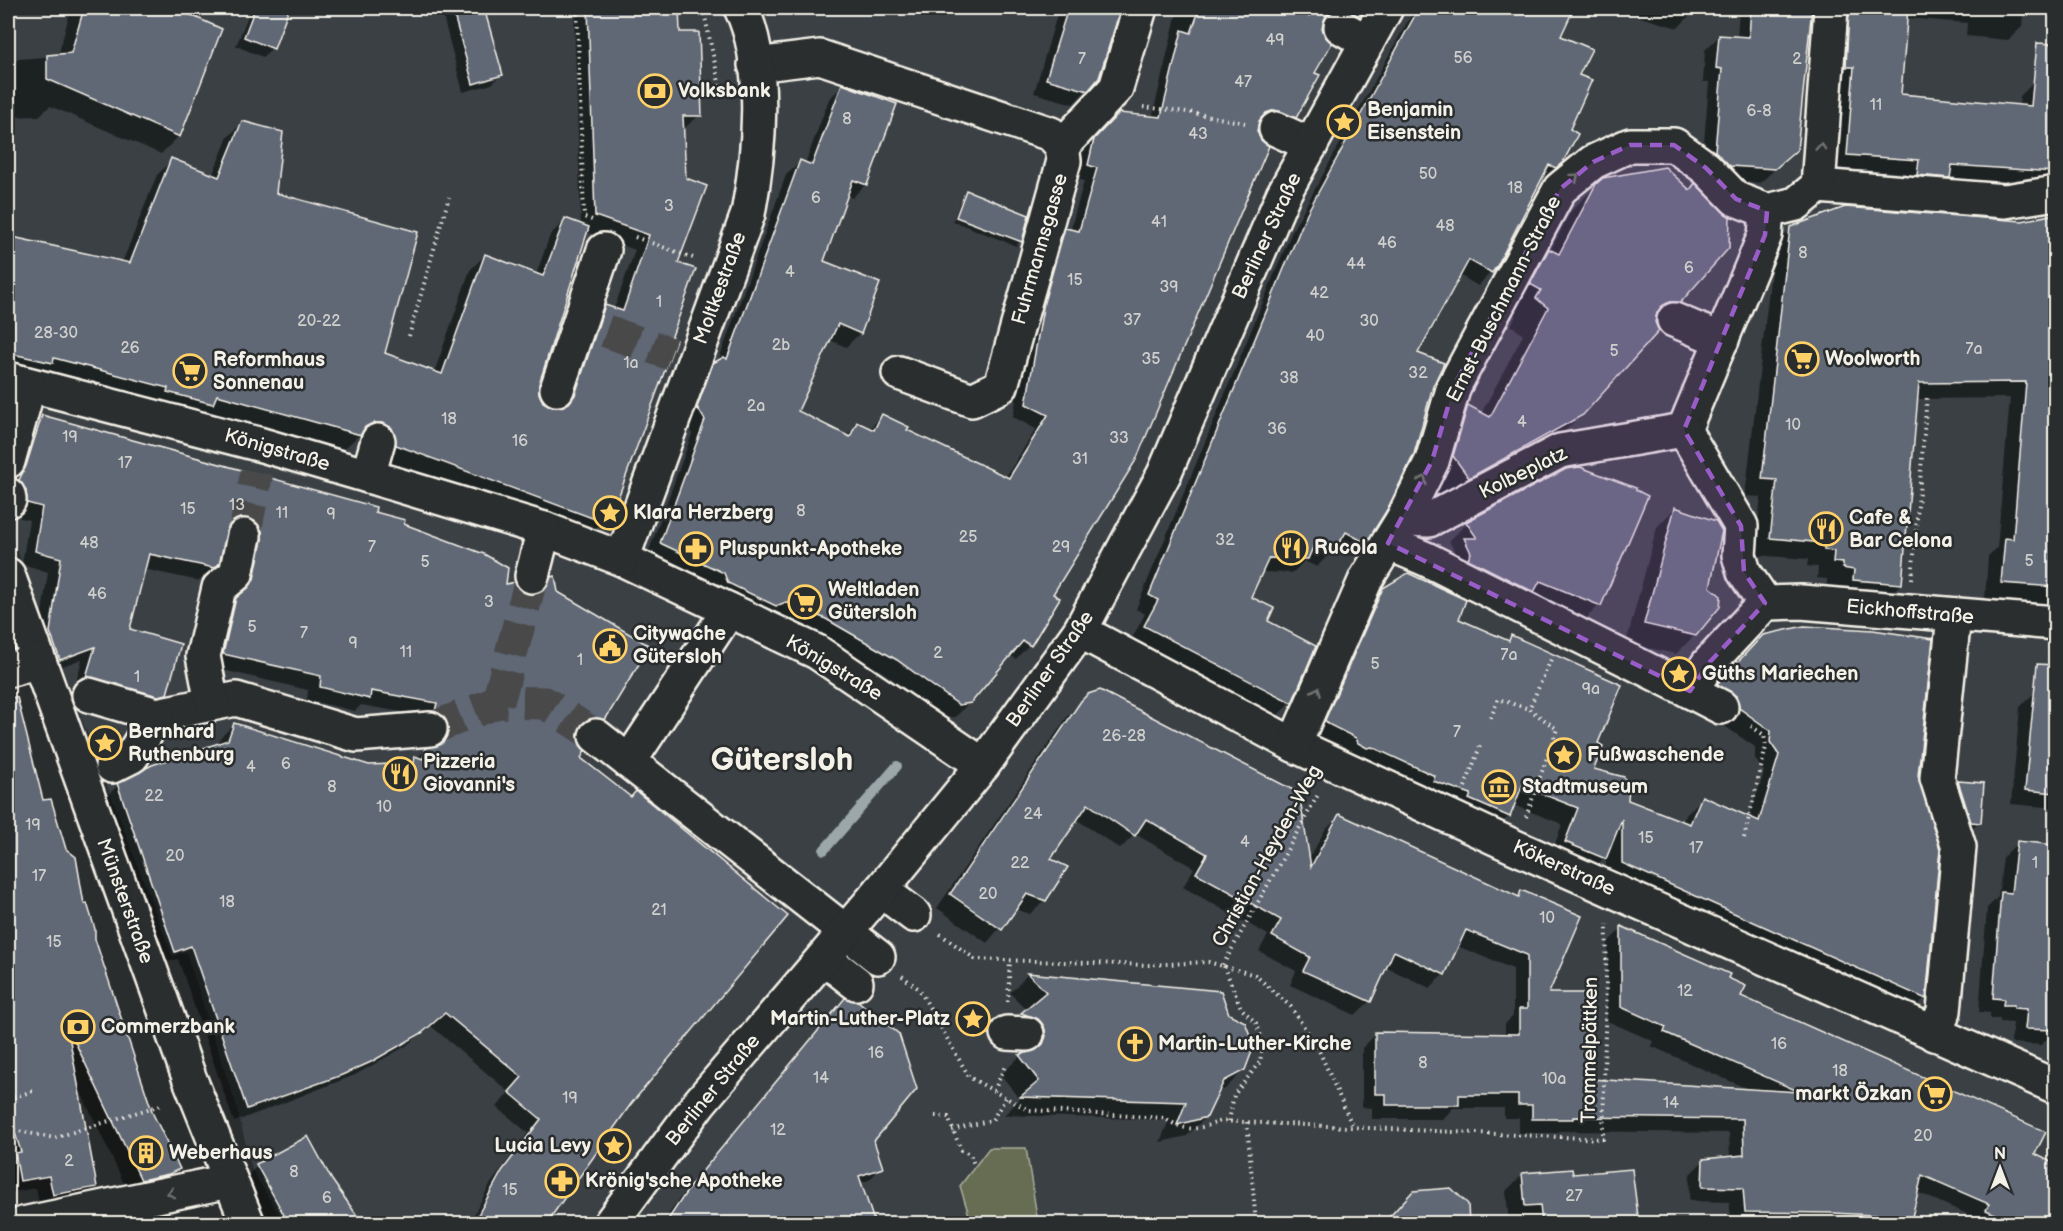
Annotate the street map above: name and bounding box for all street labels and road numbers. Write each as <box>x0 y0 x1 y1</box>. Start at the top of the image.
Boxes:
street label: Berliner Straße <box>1227 169 1307 303</box>
street label: Fuhrmannsgasse <box>1007 171 1073 327</box>
street label: Ernst-Buschmann-Straße <box>1441 192 1567 406</box>
street label: Moltkestraße <box>689 228 751 347</box>
street label: Königstraße <box>221 423 333 477</box>
street label: Kolbeplatz <box>1475 441 1571 505</box>
street label: Eickhoffstraße <box>1845 594 1975 630</box>
street label: Berliner Straße <box>1001 606 1099 732</box>
street label: Königstraße <box>781 630 887 706</box>
street label: Christian-Heyden-Weg <box>1207 761 1327 951</box>
street label: Münsterstraße <box>91 835 159 967</box>
street label: Kökerstraße <box>1509 835 1619 901</box>
street label: Trommelpättken <box>1577 977 1603 1123</box>
street label: Berliner Straße <box>661 1029 765 1151</box>

